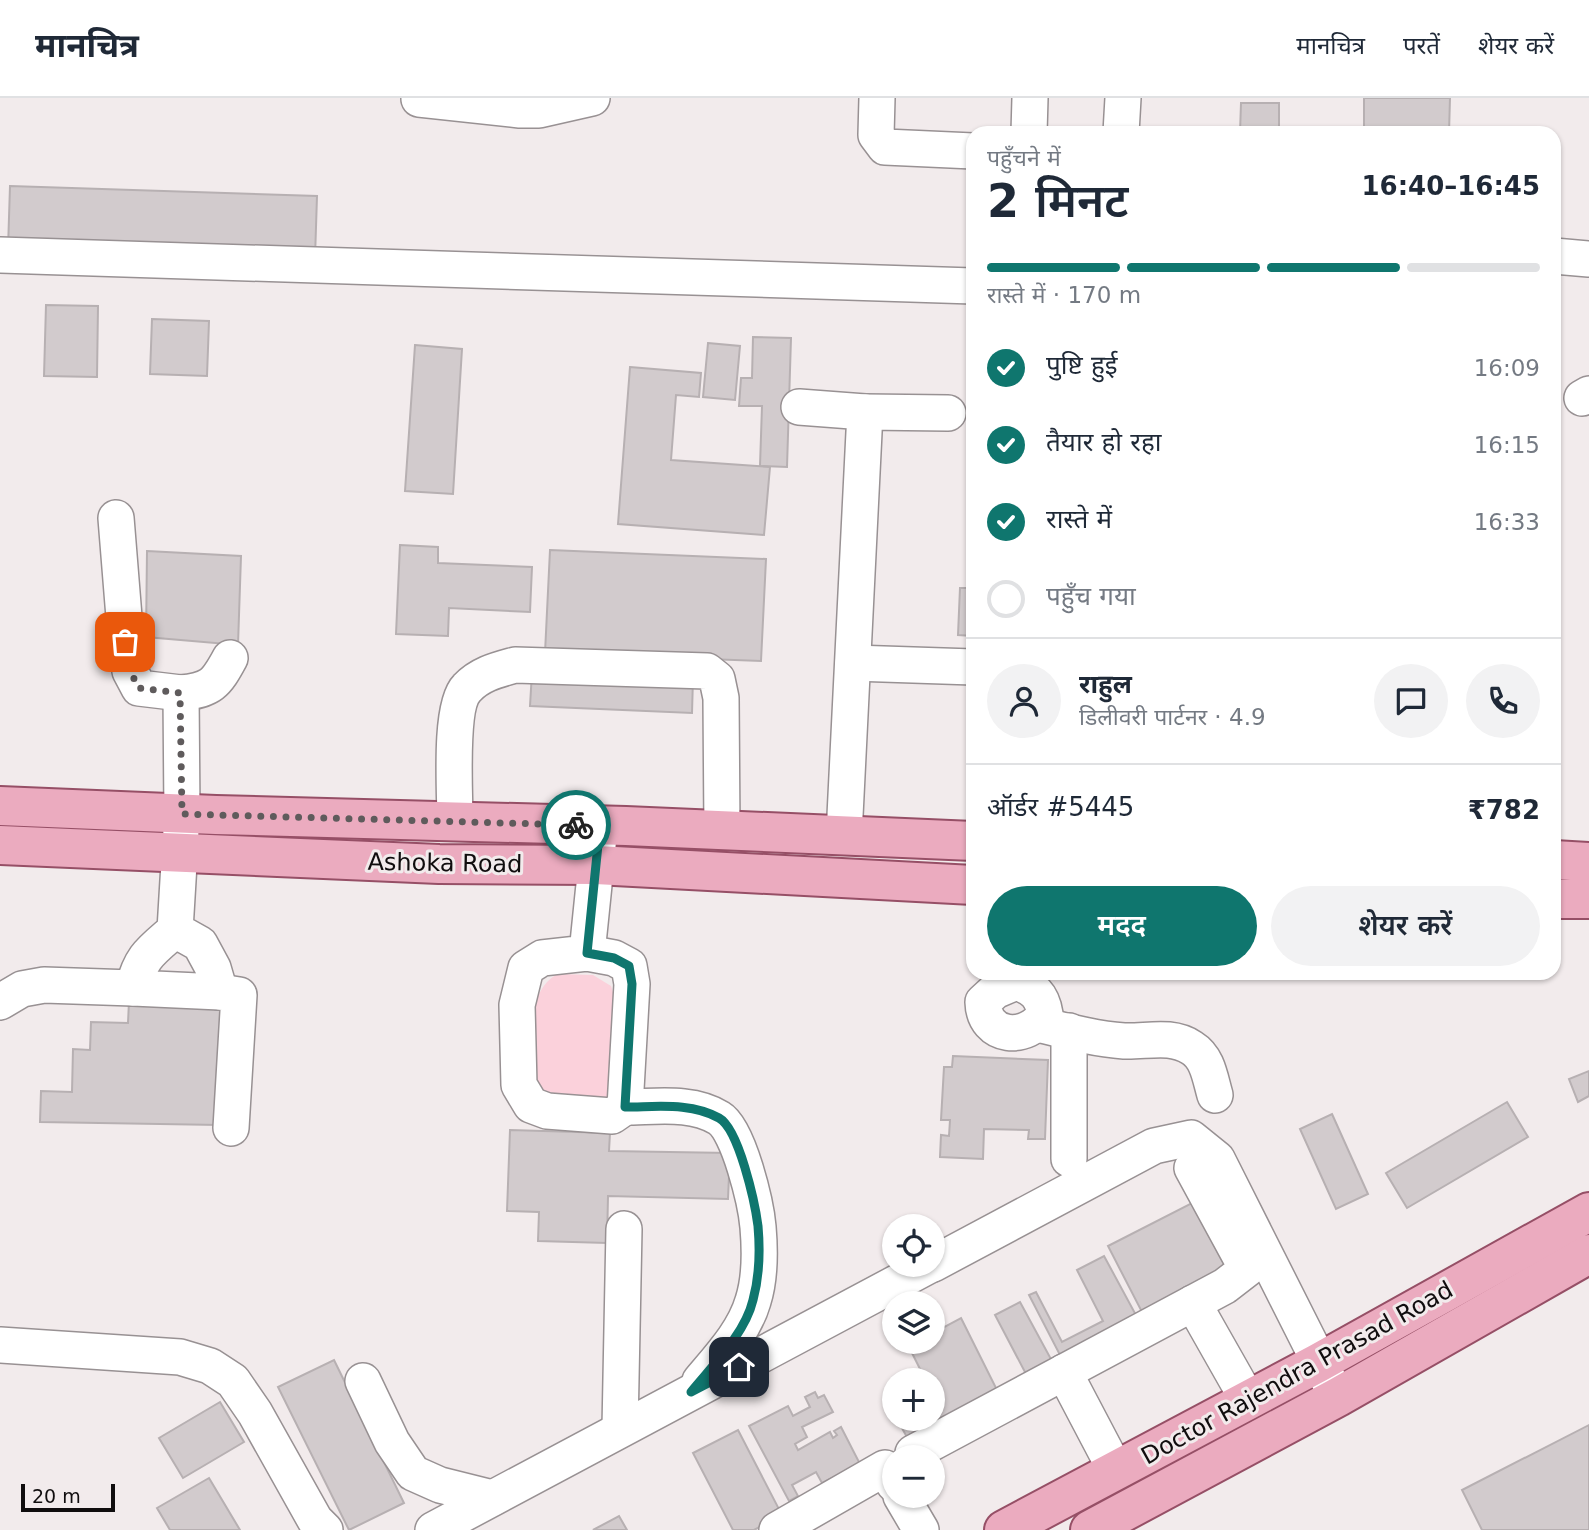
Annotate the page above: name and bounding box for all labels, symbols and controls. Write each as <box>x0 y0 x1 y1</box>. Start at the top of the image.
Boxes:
text: मानचित्र <box>35 26 139 65</box>
text: मानचित्र <box>1296 32 1365 60</box>
text: परतें <box>1403 32 1440 60</box>
text: शेयर करें <box>1478 32 1554 60</box>
text: पहुँचने में <box>987 145 1061 171</box>
text: 16:40–16:45 <box>1361 171 1540 201</box>
text: 2 मिनट <box>987 174 1128 228</box>
text: रास्ते में · 170 m <box>987 282 1141 308</box>
icon: check <box>987 349 1025 387</box>
text: पुष्टि हुई <box>1046 350 1118 380</box>
text: 16:09 <box>1474 355 1540 381</box>
icon: check <box>987 426 1025 464</box>
text: तैयार हो रहा <box>1046 427 1162 457</box>
text: 16:15 <box>1474 432 1540 458</box>
icon: check <box>987 503 1025 541</box>
text: रास्ते में <box>1046 504 1112 534</box>
text: 16:33 <box>1474 509 1540 535</box>
text: पहुँच गया <box>1046 581 1136 611</box>
pin <box>95 612 155 672</box>
icon: bag <box>106 623 144 661</box>
button: person <box>987 664 1061 738</box>
button: chat <box>1374 664 1448 738</box>
button: phone <box>1466 664 1540 738</box>
text: राहुल <box>1079 669 1132 699</box>
text: डिलीवरी पार्टनर · 4.9 <box>1079 704 1266 730</box>
courier <box>541 790 611 860</box>
text: ऑर्डर #5445 <box>987 792 1134 822</box>
text: ₹782 <box>1468 795 1540 825</box>
icon: bike <box>557 806 595 844</box>
street label: Ashoka Road <box>367 848 523 878</box>
button: मदद <box>987 886 1257 966</box>
button: शेयर करें <box>1271 886 1540 966</box>
map controls <box>882 1214 945 1508</box>
button: locate <box>882 1214 945 1277</box>
street label: Doctor Rajendra Prasad Road <box>1136 1275 1458 1471</box>
button: layers <box>882 1291 945 1354</box>
pin <box>709 1337 769 1397</box>
icon: home <box>720 1348 758 1386</box>
button: + <box>882 1368 945 1431</box>
button: − <box>882 1445 945 1508</box>
scale bar <box>21 1481 116 1513</box>
text: 20 m <box>32 1485 81 1507</box>

